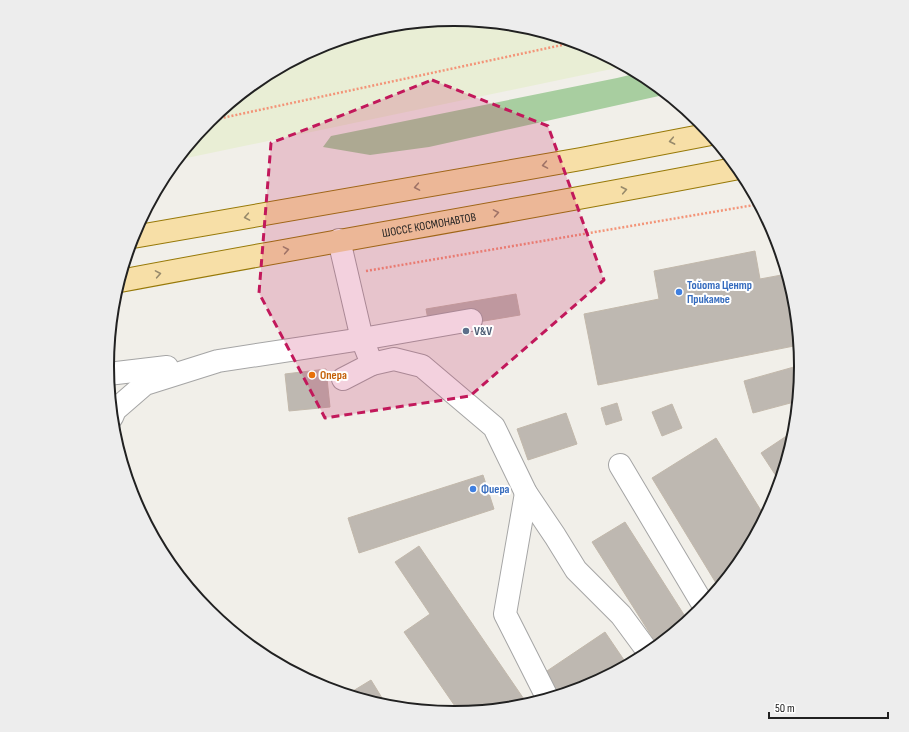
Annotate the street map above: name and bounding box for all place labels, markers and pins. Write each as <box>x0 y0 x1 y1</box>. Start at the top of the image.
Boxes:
place label: Тойота Центр Прикамье <box>687 278 752 307</box>
marker: Тойота Центр Прикамье <box>674 287 684 297</box>
place label: V&V <box>474 324 492 339</box>
marker: V&V <box>461 326 471 336</box>
place label: Опера <box>320 368 347 383</box>
marker: Опера <box>307 370 317 380</box>
place label: Фиера <box>481 482 510 497</box>
marker: Фиера <box>468 484 478 494</box>

